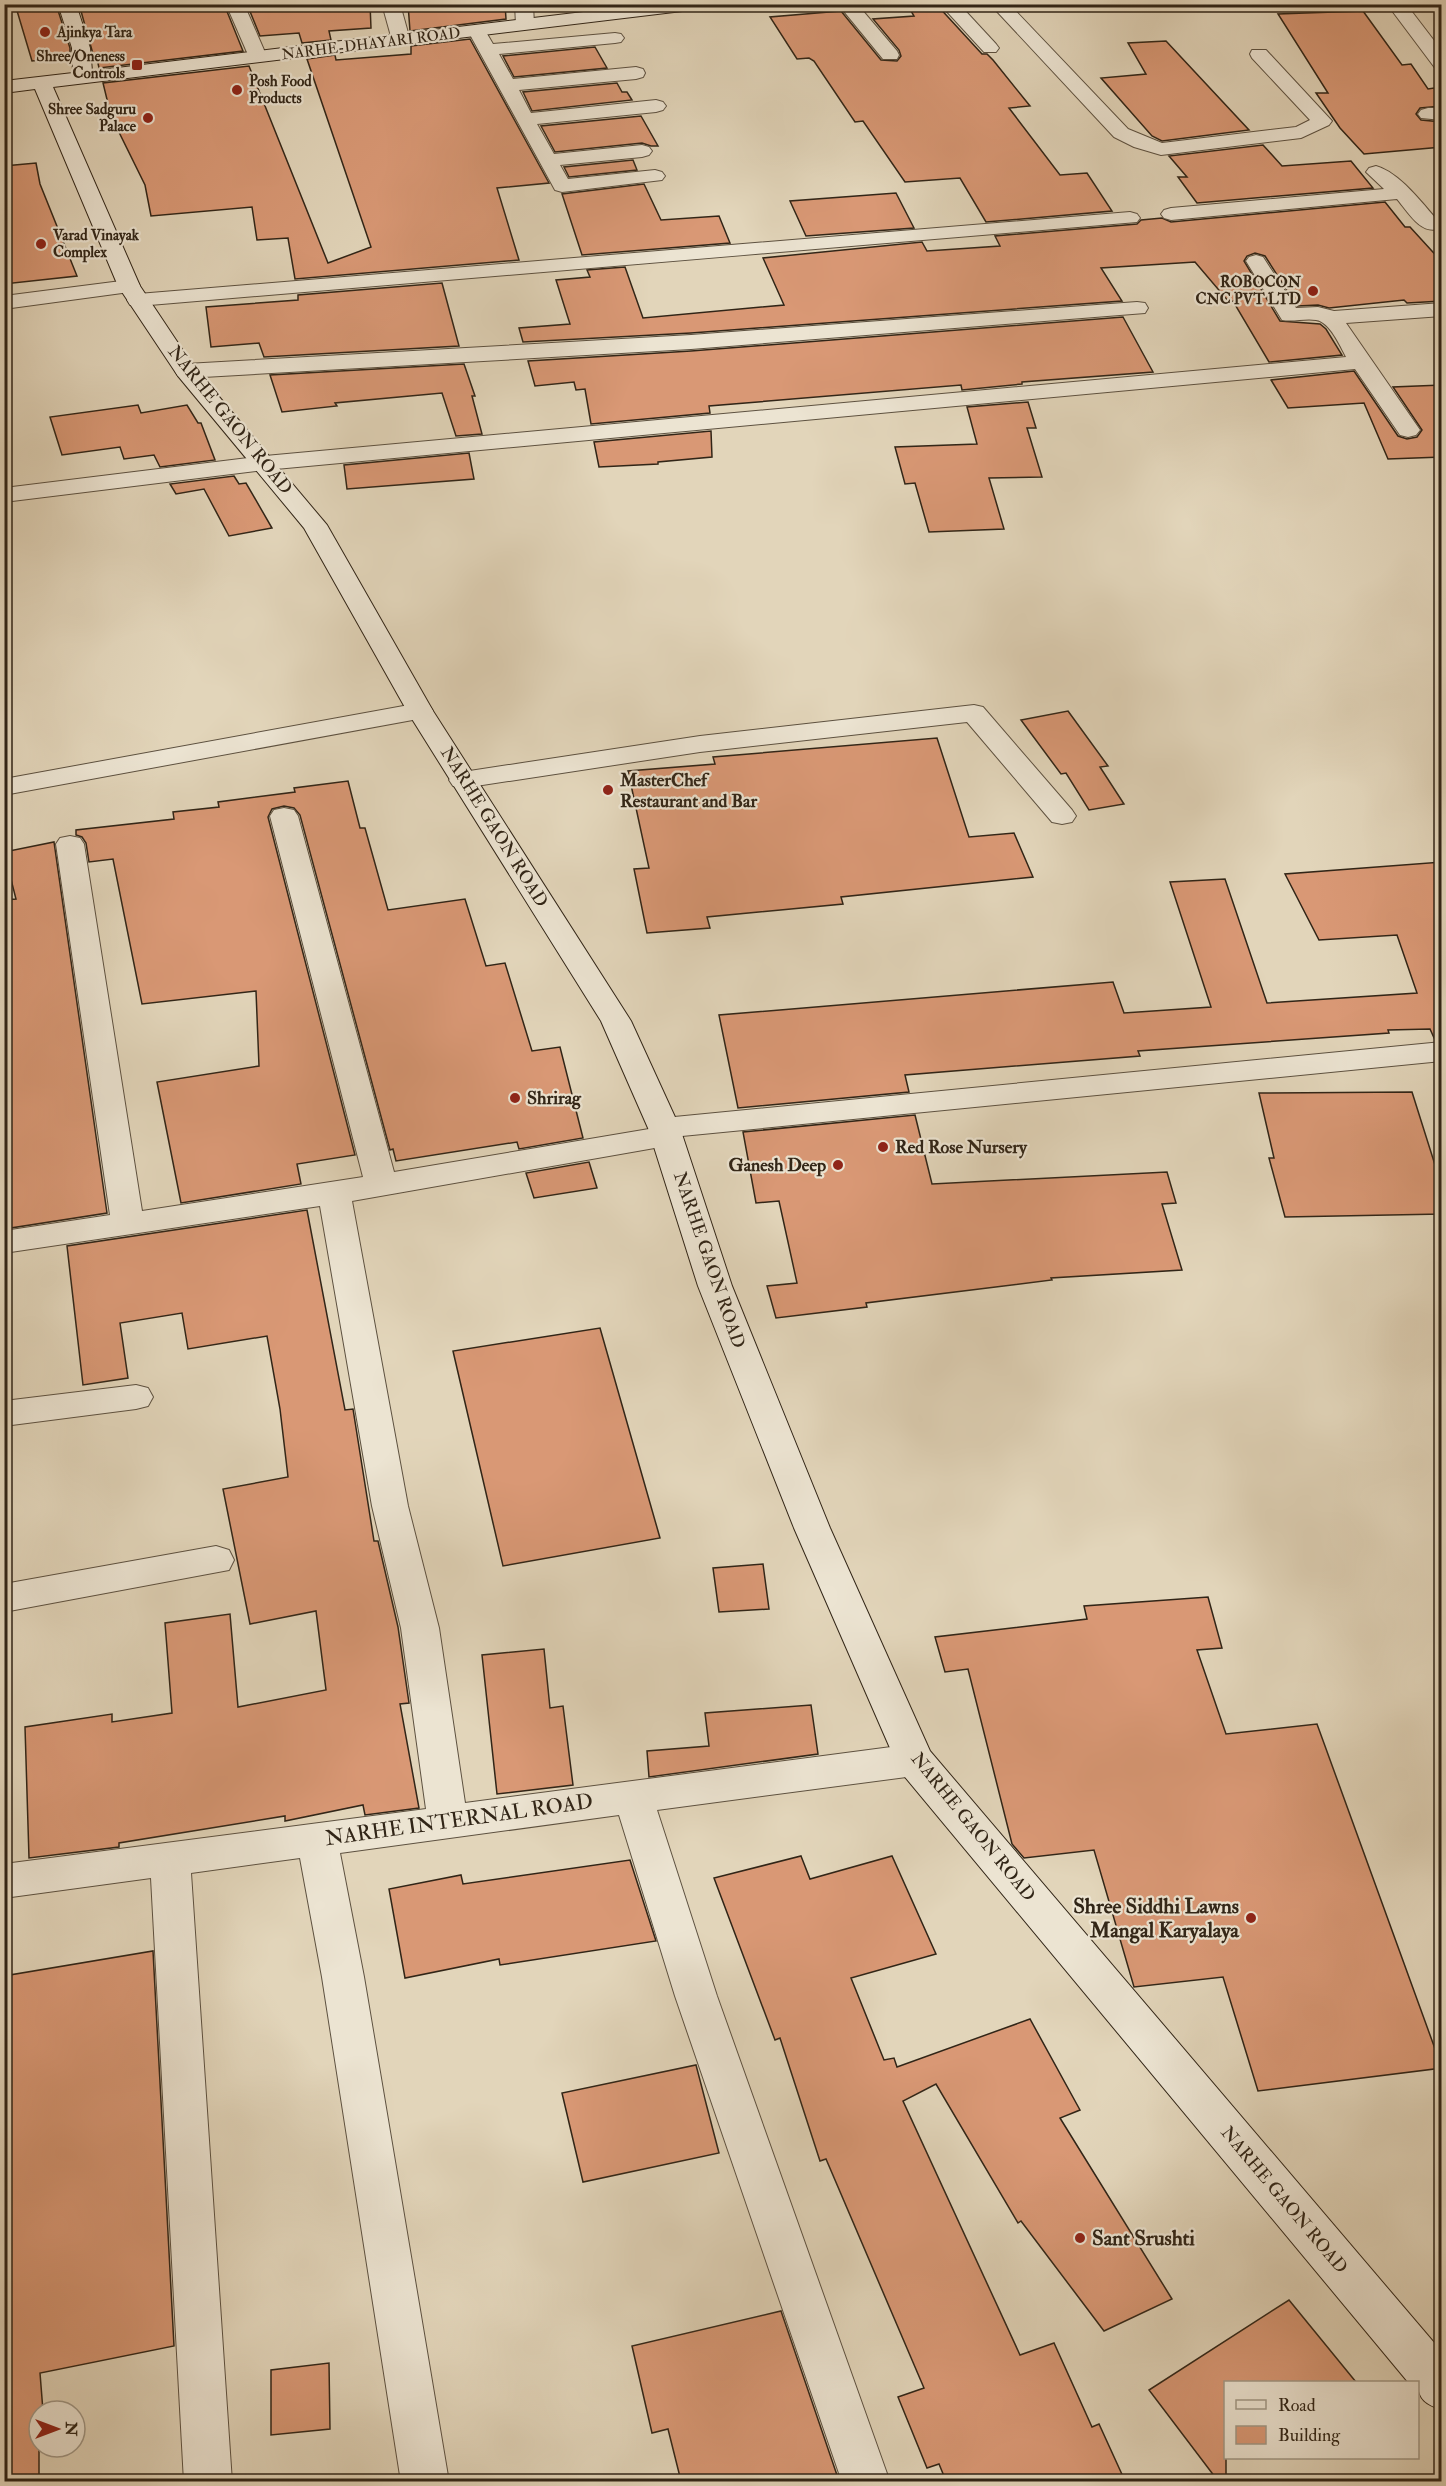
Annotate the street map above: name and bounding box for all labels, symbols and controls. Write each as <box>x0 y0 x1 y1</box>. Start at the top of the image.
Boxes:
place label: Ajinkya Tara <box>56 23 133 43</box>
street label: NARHE-DHAYARI ROAD <box>281 24 461 64</box>
marker: Ajinkya Tara <box>38 25 52 39</box>
place label: Shree/Oneness Controls <box>36 47 125 83</box>
marker: Shree/Oneness Controls <box>130 58 144 72</box>
place label: Posh Food Products <box>249 72 312 108</box>
marker: Posh Food Products <box>230 83 244 97</box>
place label: Shree Sadguru Palace <box>48 100 137 136</box>
marker: Shree Sadguru Palace <box>141 111 155 125</box>
place label: Varad Vinayak Complex <box>52 226 140 263</box>
marker: Varad Vinayak Complex <box>34 237 48 251</box>
place label: ROBOCON CNC PVT LTD <box>1195 273 1302 309</box>
marker: ROBOCON CNC PVT LTD <box>1306 284 1320 298</box>
street label: NARHE GAON ROAD <box>163 341 297 499</box>
street label: NARHE GAON ROAD <box>435 742 553 912</box>
place label: MasterChef Restaurant and Bar <box>619 769 757 813</box>
marker: MasterChef Restaurant and Bar <box>601 783 615 797</box>
place label: Shrirag <box>527 1087 582 1110</box>
marker: Shrirag <box>508 1091 522 1105</box>
place label: Red Rose Nursery <box>895 1136 1028 1159</box>
marker: Red Rose Nursery <box>876 1140 890 1154</box>
place label: Ganesh Deep <box>729 1154 826 1177</box>
marker: Ganesh Deep <box>831 1158 845 1172</box>
street label: NARHE GAON ROAD <box>668 1169 750 1351</box>
street label: NARHE GAON ROAD <box>906 1748 1040 1906</box>
street label: NARHE INTERNAL ROAD <box>323 1788 595 1852</box>
place label: Shree Siddhi Lawns Mangal Karyalaya <box>1073 1893 1240 1944</box>
marker: Shree Siddhi Lawns Mangal Karyalaya <box>1244 1911 1258 1925</box>
street label: NARHE GAON ROAD <box>1216 2122 1352 2278</box>
place label: Sant Srushti <box>1092 2225 1195 2252</box>
marker: Sant Srushti <box>1073 2231 1087 2245</box>
legend <box>1224 2381 1419 2459</box>
text: Road <box>1278 2394 1316 2417</box>
north arrow <box>27 2399 87 2459</box>
text: N <box>61 2421 81 2437</box>
text: Building <box>1278 2424 1341 2447</box>

